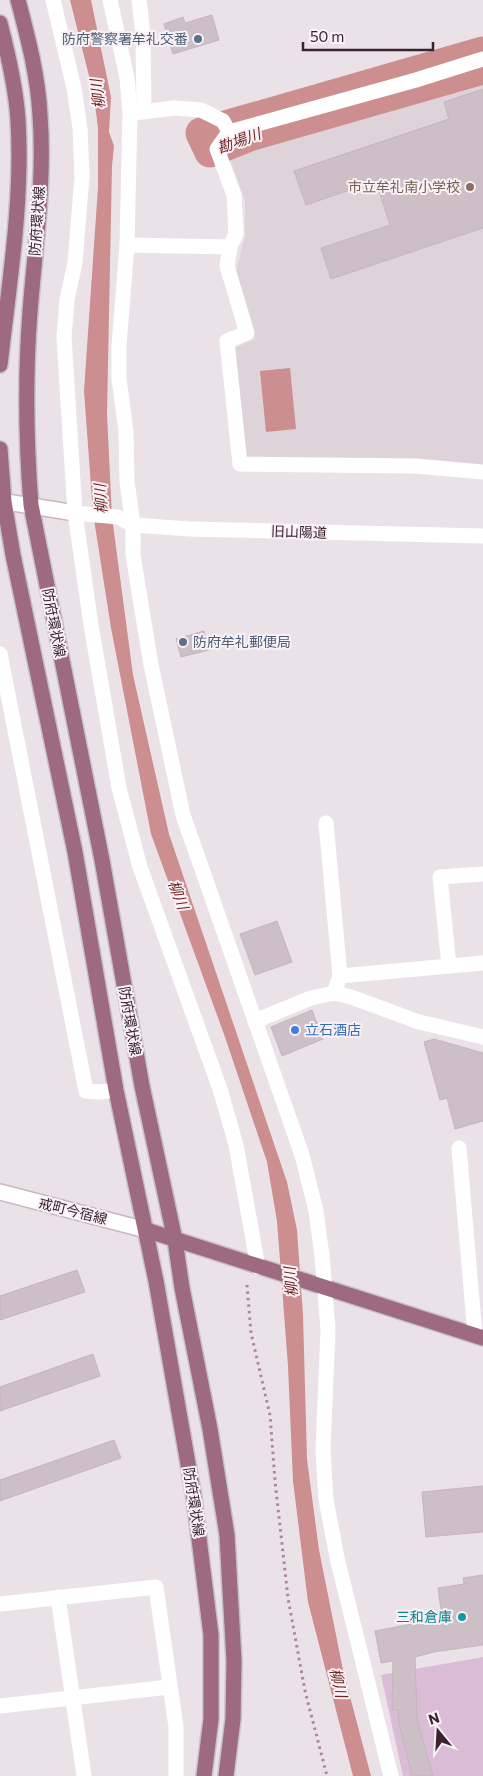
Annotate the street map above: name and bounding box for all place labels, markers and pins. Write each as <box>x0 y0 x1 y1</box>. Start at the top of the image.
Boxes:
place label: 防府警察署牟礼交番 <box>62 30 188 47</box>
marker: 防府警察署牟礼交番 <box>192 33 204 45</box>
place label: 市立牟礼南小学校 <box>348 178 460 195</box>
marker: 市立牟礼南小学校 <box>464 181 476 193</box>
place label: 防府牟礼郵便局 <box>193 633 291 650</box>
marker: 防府牟礼郵便局 <box>177 636 189 648</box>
place label: 立石酒店 <box>305 1021 361 1038</box>
marker: 立石酒店 <box>289 1024 301 1036</box>
place label: 三和倉庫 <box>396 1608 452 1625</box>
marker: 三和倉庫 <box>456 1611 468 1623</box>

